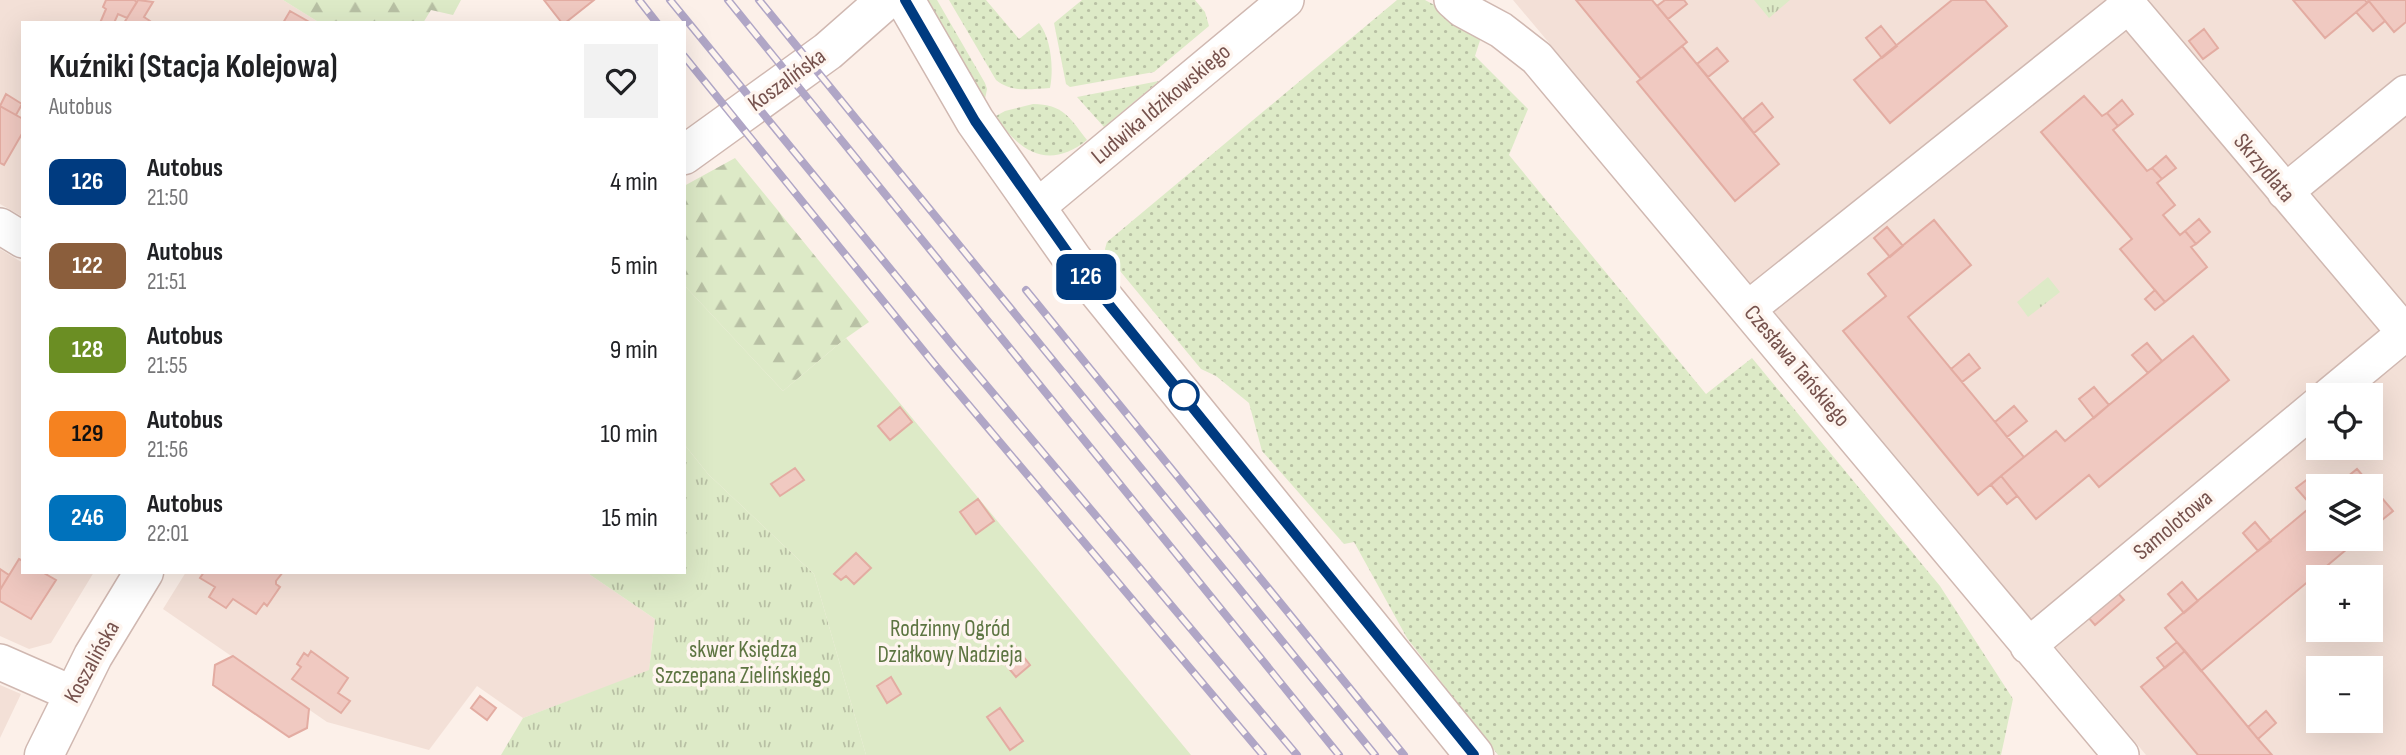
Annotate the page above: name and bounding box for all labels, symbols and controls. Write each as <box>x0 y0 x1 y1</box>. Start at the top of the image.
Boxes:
street label: Ludwika Idzikowskiego <box>1086 38 1236 170</box>
street label: Koszalińska <box>743 42 831 118</box>
button: heart <box>584 44 658 118</box>
text: Kuźniki (Stacja Kolejowa) <box>49 47 338 87</box>
text: Autobus <box>49 93 112 121</box>
street label: Skrzydlata <box>2227 128 2301 208</box>
text: Autobus <box>147 153 223 184</box>
text: 126 <box>72 167 103 196</box>
text: 4 min <box>610 167 658 198</box>
text: 21:50 <box>147 184 188 212</box>
text: Autobus <box>147 237 223 268</box>
text: 122 <box>72 251 103 280</box>
text: 5 min <box>611 251 658 282</box>
line badge: 126 <box>1046 254 1126 300</box>
text: 126 <box>1070 262 1102 291</box>
text: 21:51 <box>147 268 186 296</box>
street label: Czesława Tańskiego <box>1738 299 1856 433</box>
text: Autobus <box>147 321 223 352</box>
text: 128 <box>72 335 103 364</box>
text: 9 min <box>610 335 658 366</box>
text: 21:55 <box>147 352 187 380</box>
unlabelled marker <box>1169 380 1199 410</box>
map controls <box>2306 383 2383 733</box>
button: locate <box>2306 383 2383 460</box>
text: Autobus <box>147 405 223 436</box>
text: 129 <box>72 419 103 448</box>
text: 10 min <box>601 419 658 450</box>
text: 21:56 <box>147 436 188 464</box>
button: layers <box>2306 474 2383 551</box>
street label: Samolotowa <box>2128 484 2218 566</box>
text: Autobus <box>147 489 223 520</box>
text: 246 <box>71 503 104 532</box>
text: 15 min <box>602 503 658 534</box>
text: 22:01 <box>147 520 189 548</box>
button: + <box>2306 565 2383 642</box>
park label: Rodzinny Ogród Działkowy Nadzieja <box>877 615 1023 669</box>
street label: Koszalińska <box>58 616 126 708</box>
park label: skwer Księdza Szczepana Zielińskiego <box>655 636 831 690</box>
button: − <box>2306 656 2383 733</box>

